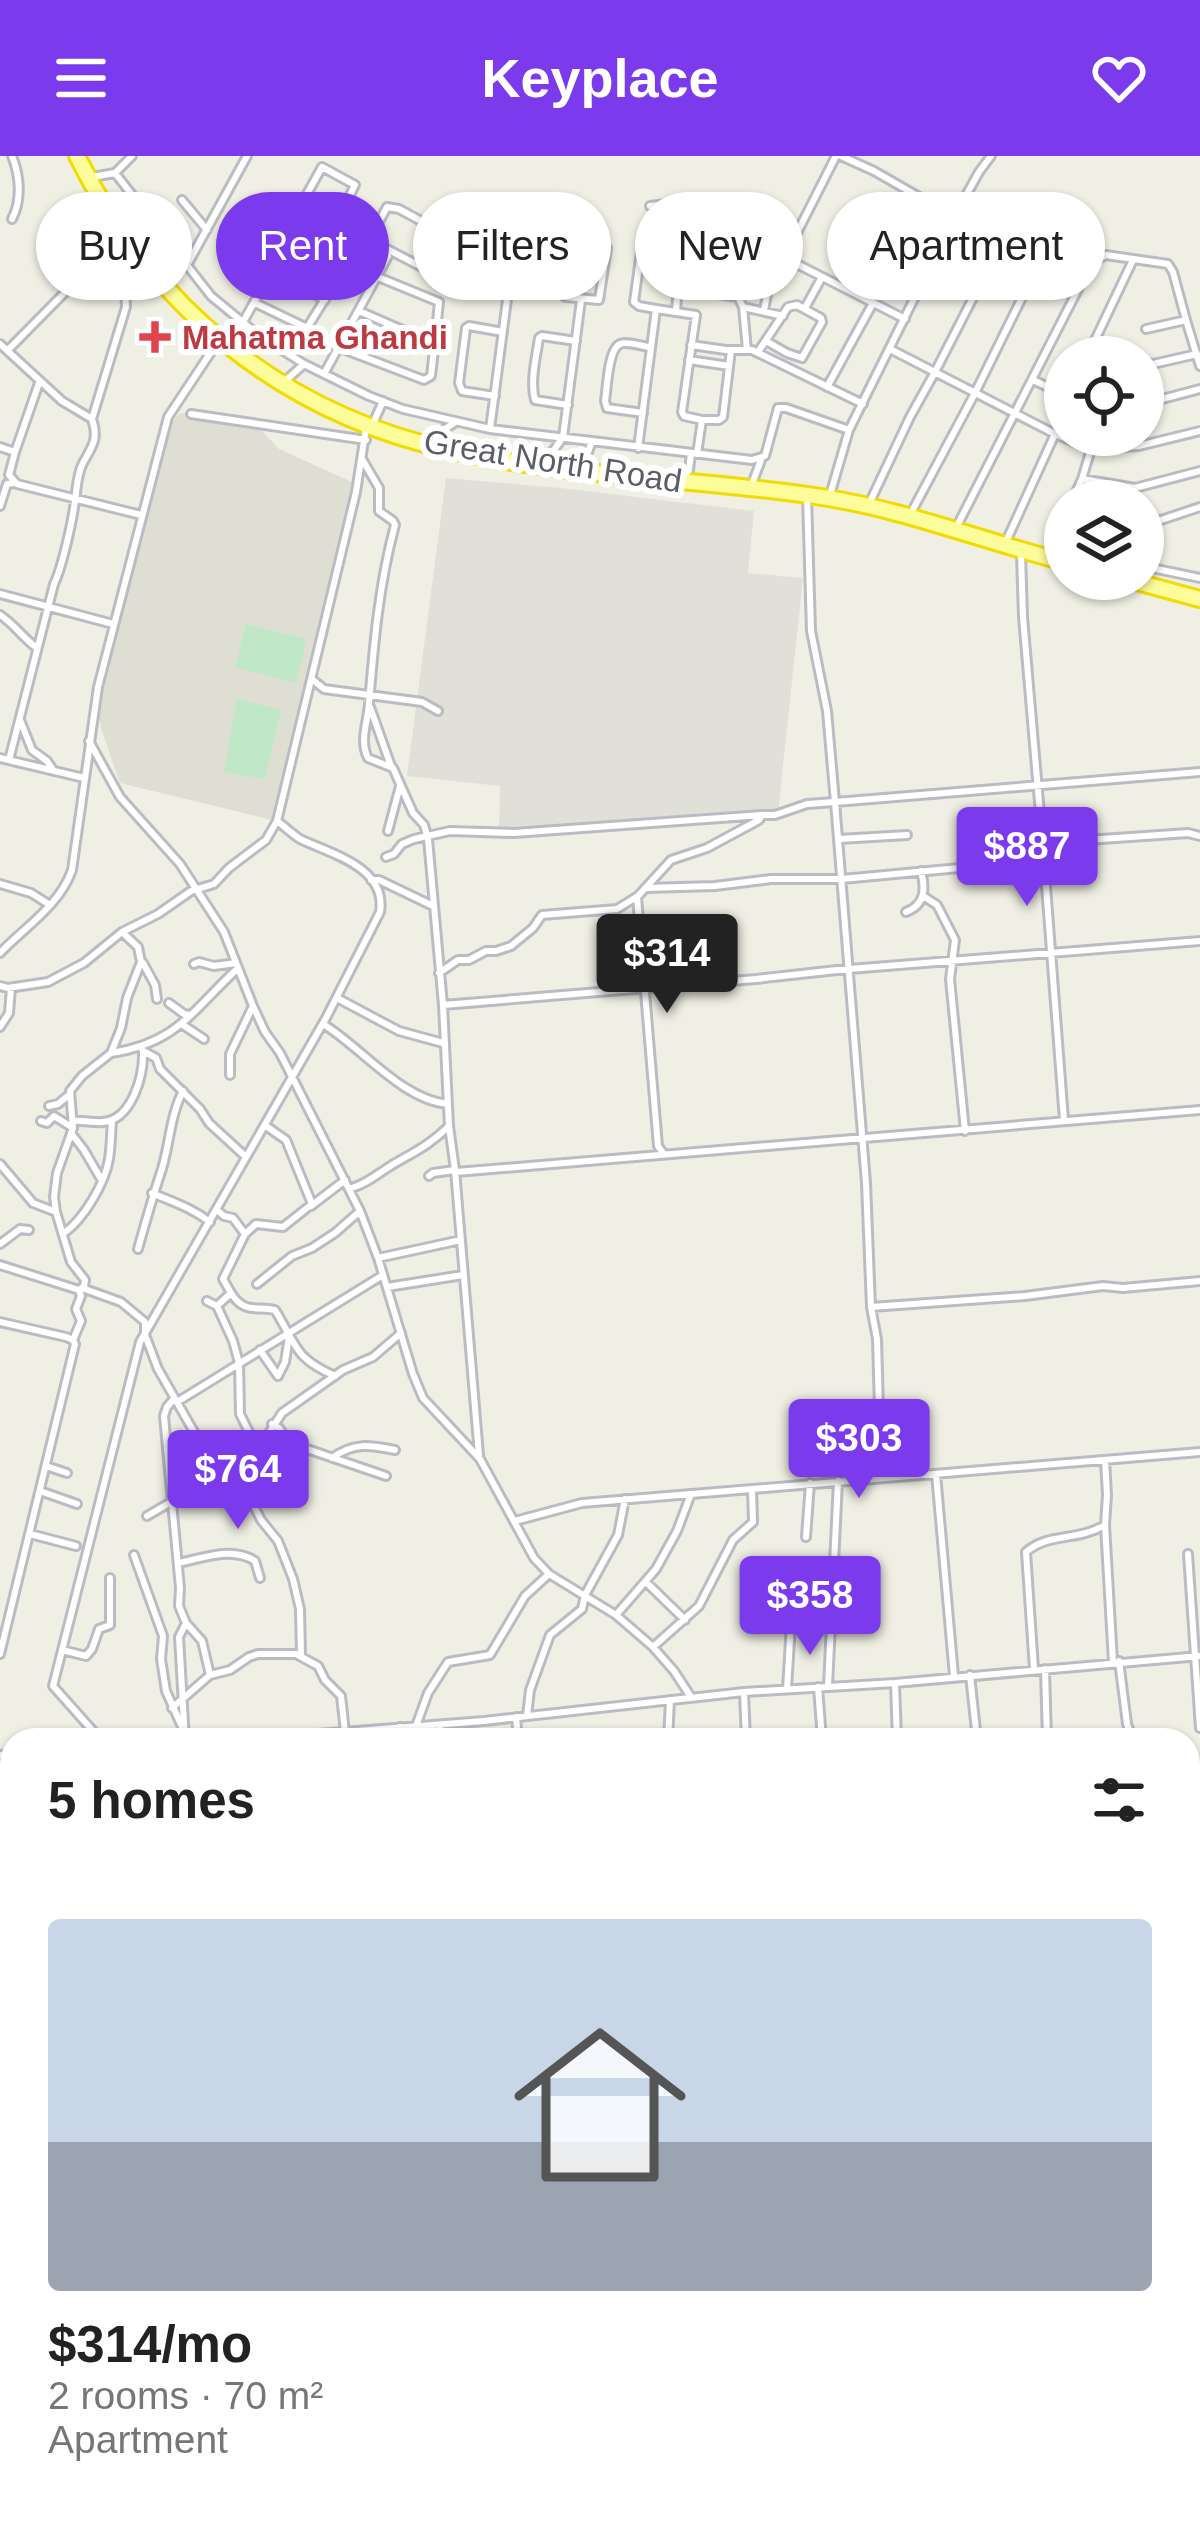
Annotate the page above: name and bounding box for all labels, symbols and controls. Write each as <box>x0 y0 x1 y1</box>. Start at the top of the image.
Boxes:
icon: menu <box>48 45 114 111</box>
icon: heart <box>1086 45 1152 111</box>
text: Keyplace <box>481 48 719 108</box>
chip: Buy <box>36 192 192 300</box>
chip: Rent <box>216 192 389 300</box>
chip: Filters <box>413 192 611 300</box>
chip: New <box>635 192 803 300</box>
chip: Apartment <box>827 192 1105 300</box>
place label: Mahatma Ghandi <box>182 319 448 356</box>
marker: Mahatma Ghandi <box>139 321 171 353</box>
map controls <box>1044 336 1164 600</box>
button: locate <box>1044 336 1164 456</box>
street label: Great North Road <box>421 422 685 500</box>
button: layers <box>1044 480 1164 600</box>
pin: $887 <box>956 807 1098 909</box>
text: $887 <box>984 824 1070 867</box>
pin: $314 <box>596 914 738 1016</box>
text: $314 <box>624 931 710 974</box>
pin: $303 <box>788 1399 930 1501</box>
text: $303 <box>816 1416 902 1459</box>
pin: $764 <box>167 1430 309 1532</box>
text: $764 <box>195 1447 281 1490</box>
pin: $358 <box>739 1556 881 1658</box>
text: $358 <box>767 1573 853 1616</box>
icon: filters <box>1086 1767 1152 1833</box>
text: 5 homes <box>48 1772 255 1829</box>
icon: home <box>492 1997 708 2213</box>
text: $314/mo <box>48 2316 252 2373</box>
text: 2 rooms · 70 m² <box>48 2374 323 2417</box>
text: Apartment <box>48 2418 228 2461</box>

